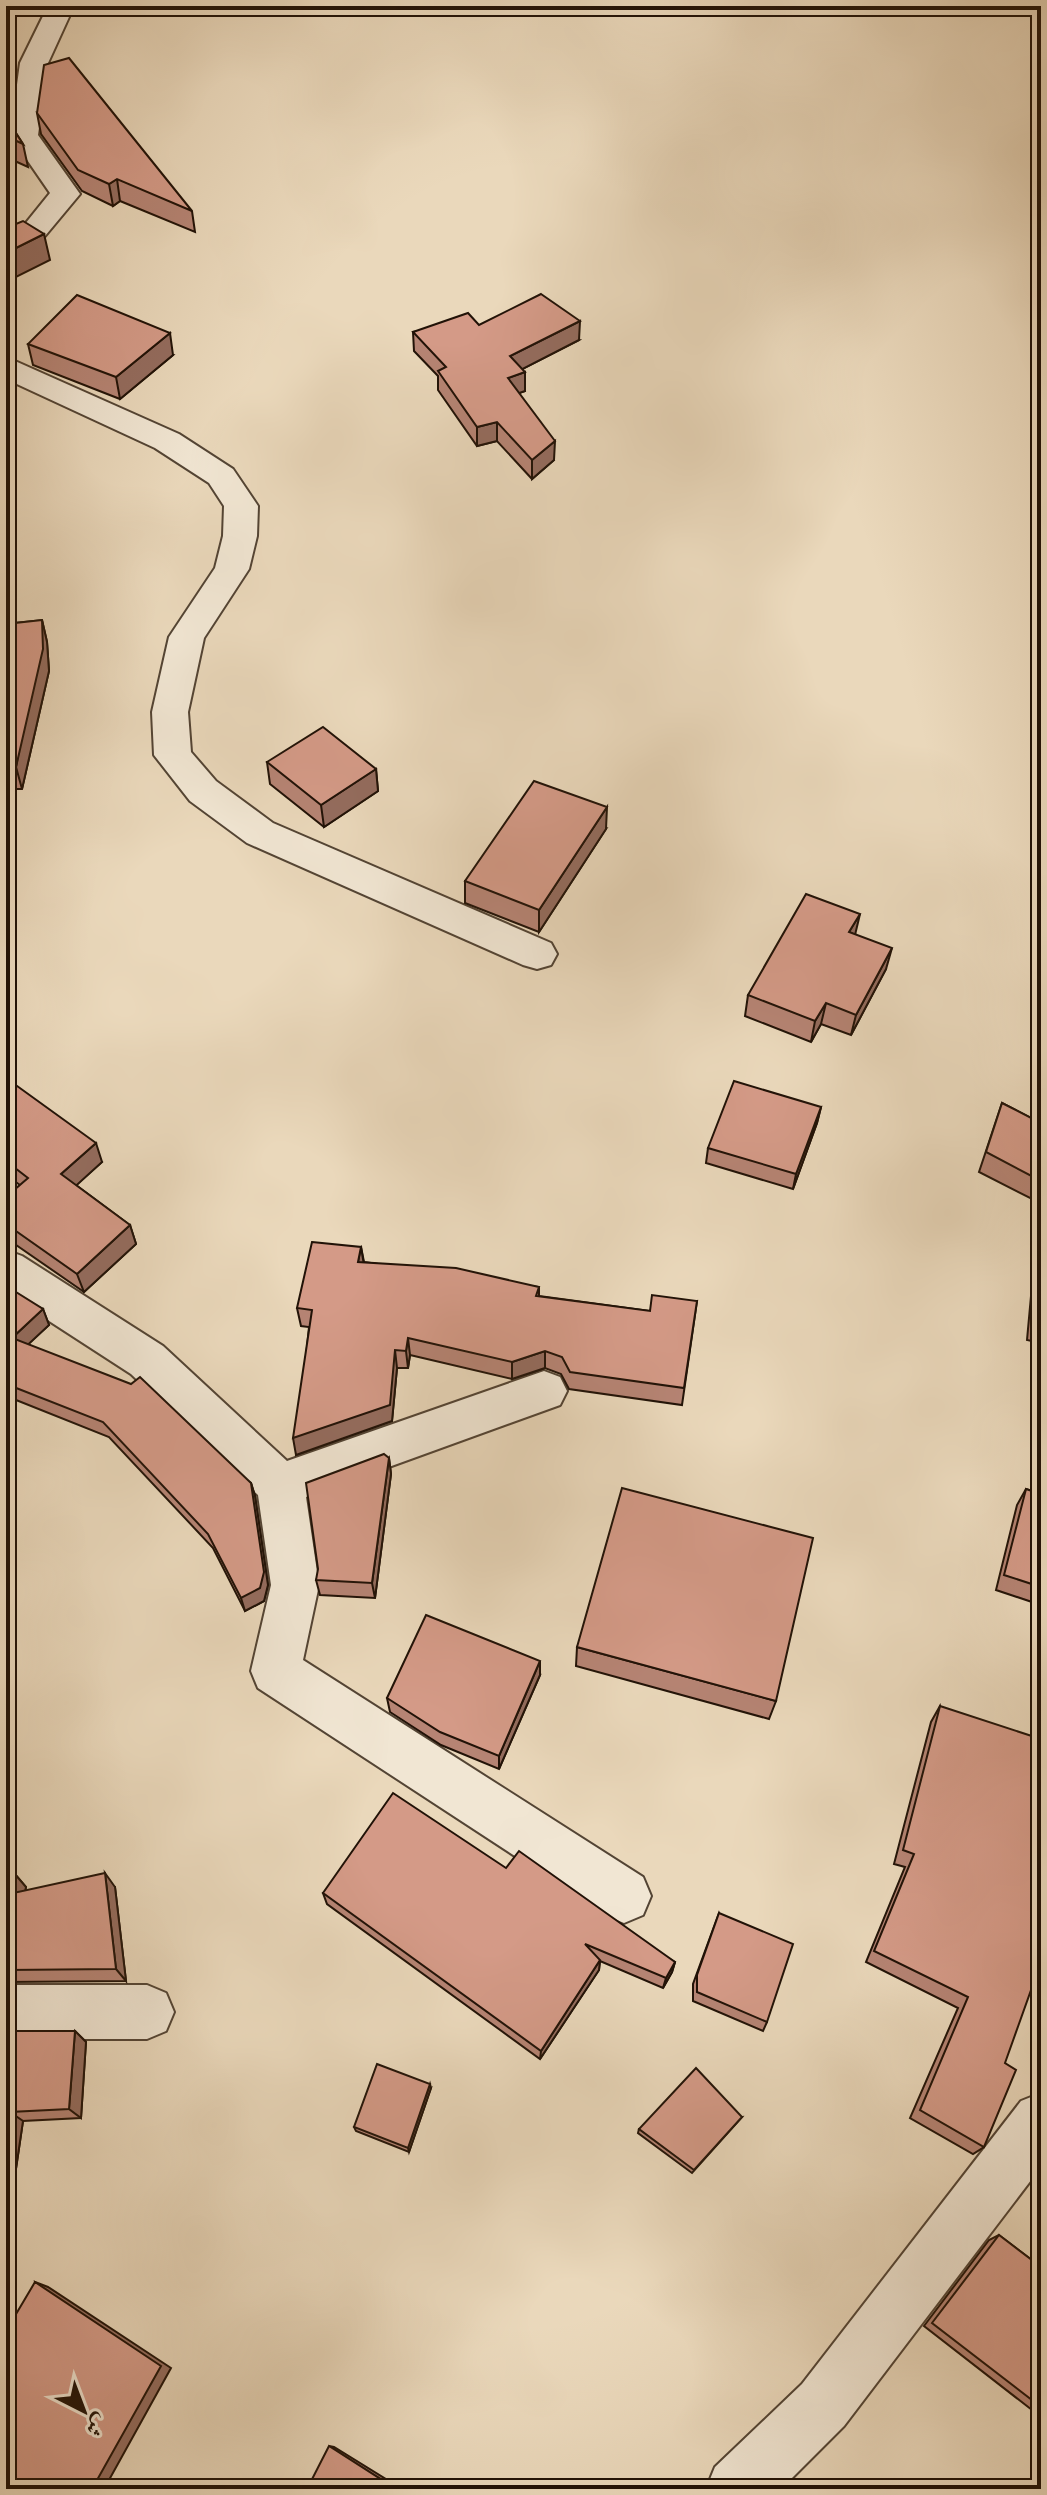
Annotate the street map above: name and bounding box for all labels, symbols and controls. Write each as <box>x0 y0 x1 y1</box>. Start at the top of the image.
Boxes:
north arrow <box>44 2371 124 2451</box>
text: ش <box>80 2408 114 2443</box>

